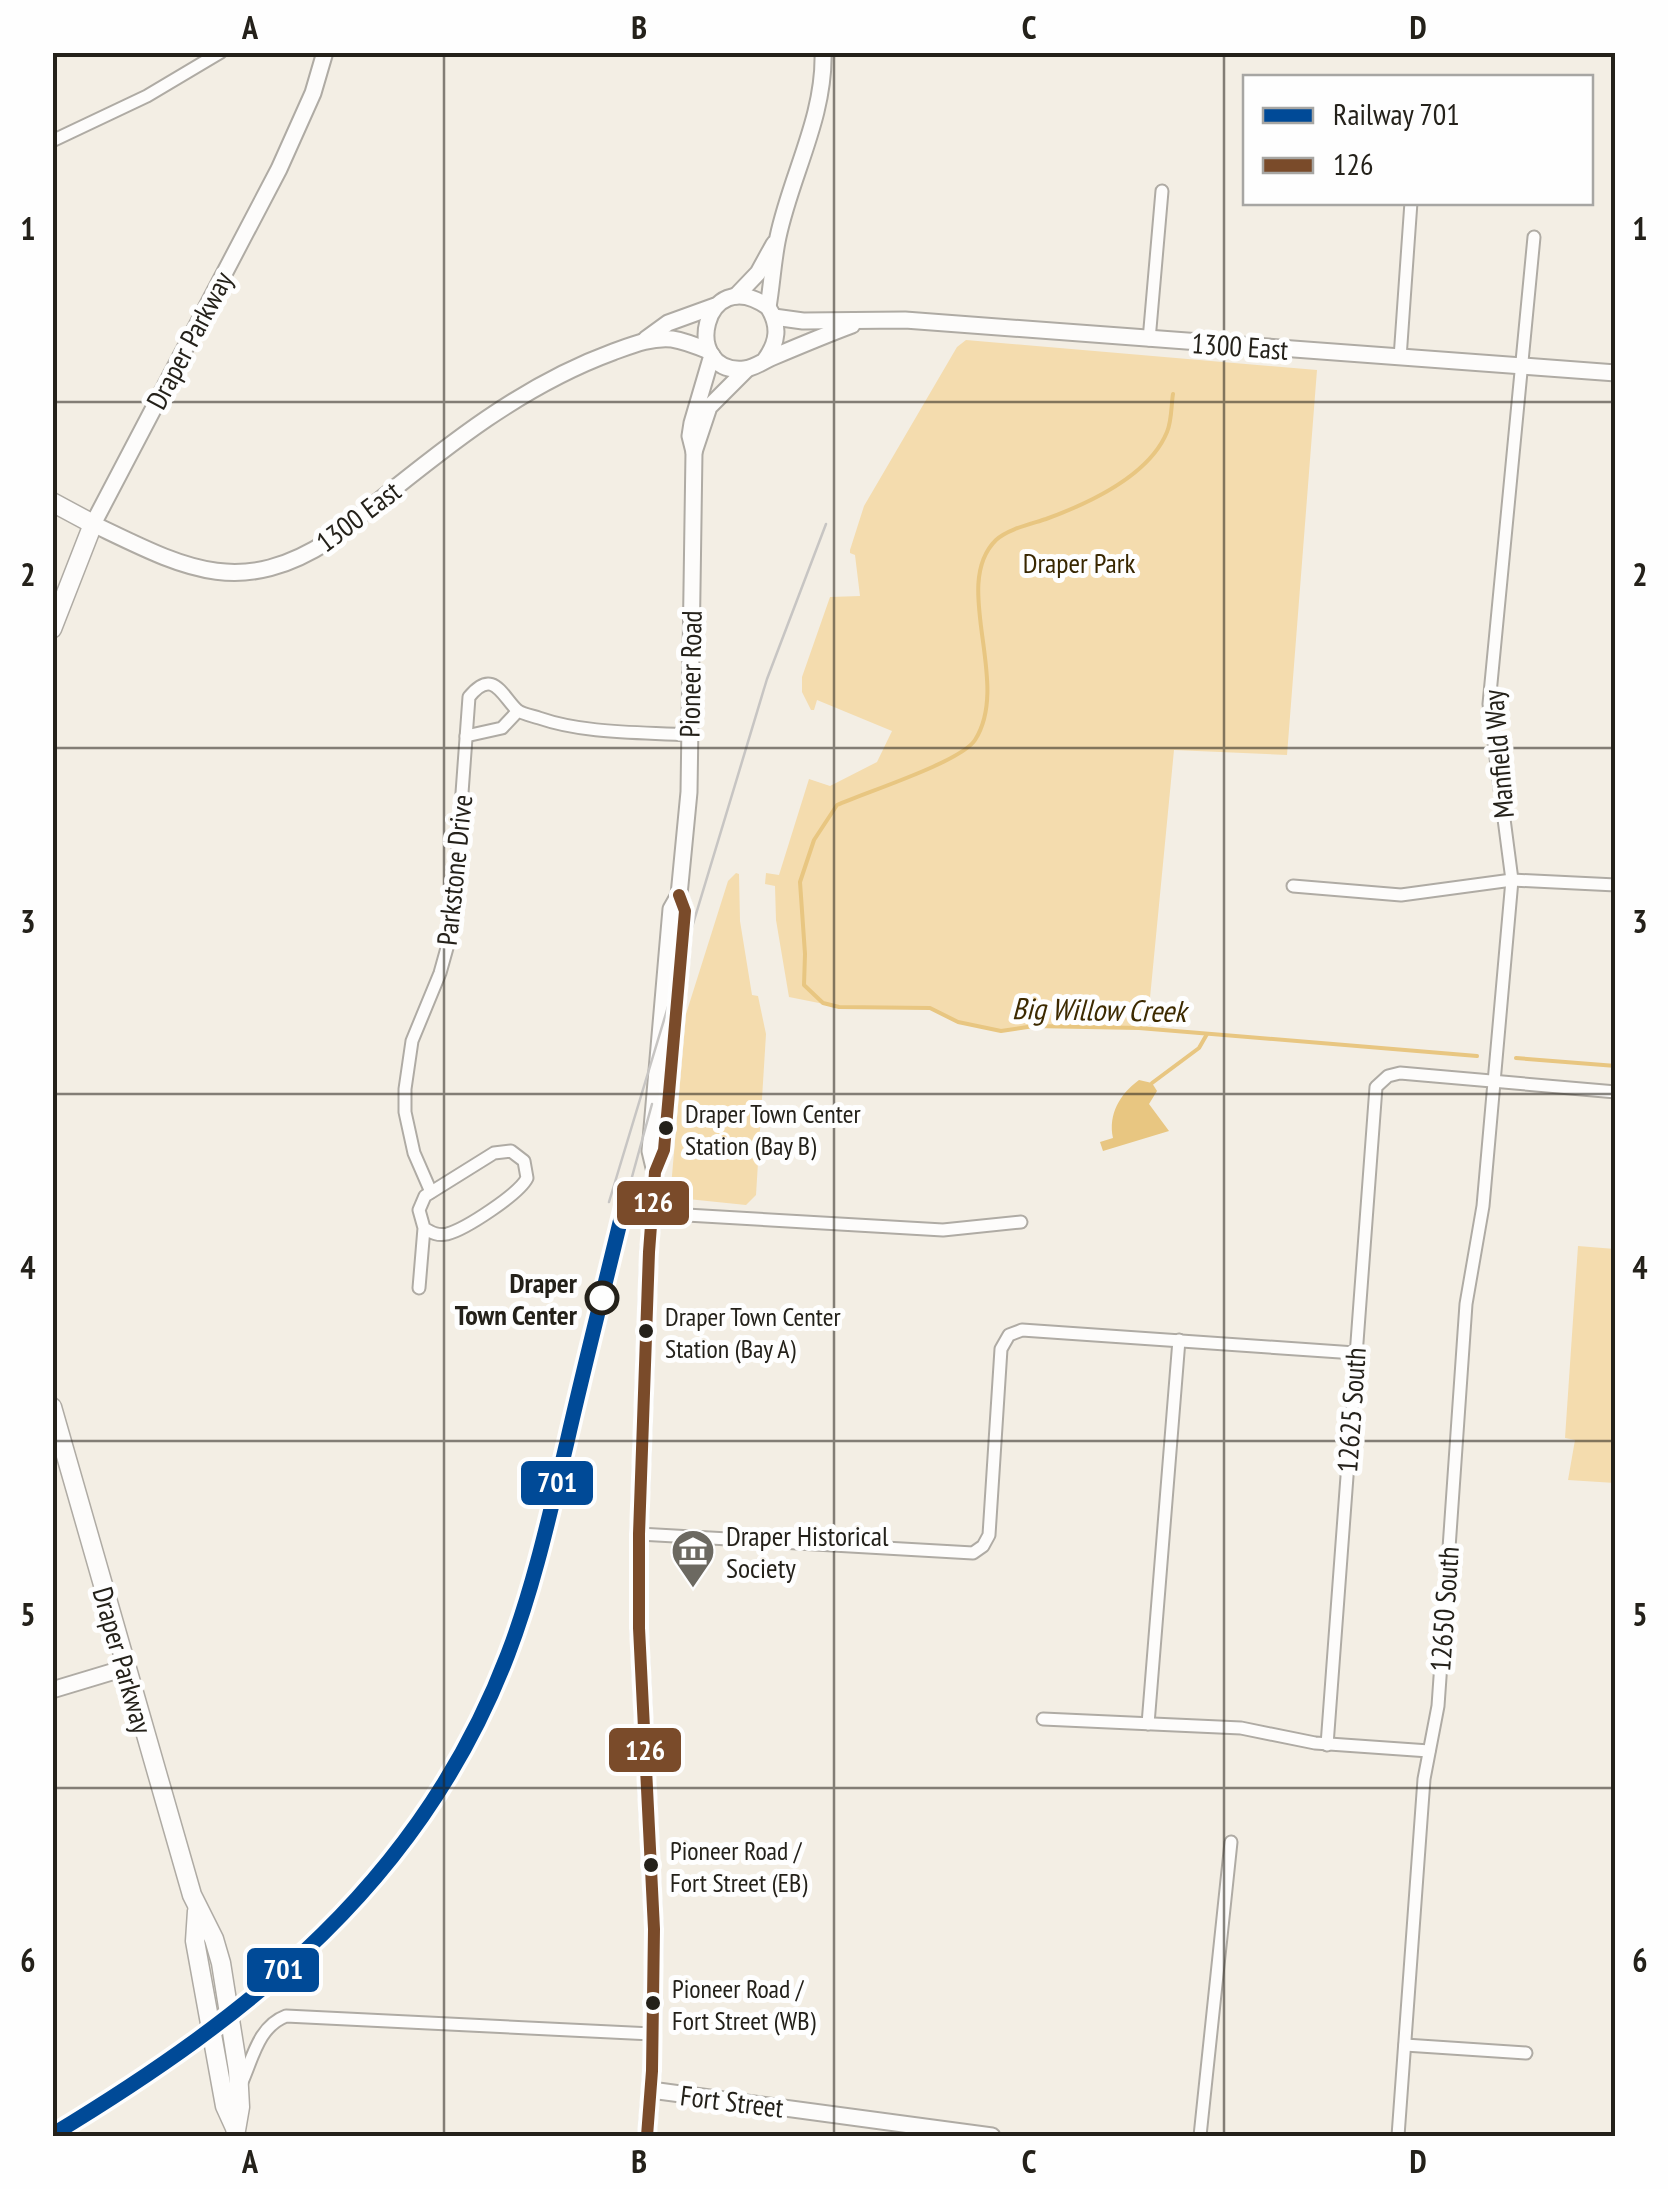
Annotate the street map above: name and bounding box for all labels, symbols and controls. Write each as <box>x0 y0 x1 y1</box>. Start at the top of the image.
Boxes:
text: A <box>241 6 259 48</box>
text: B <box>631 6 647 48</box>
text: C <box>1022 6 1037 48</box>
text: D <box>1409 6 1427 48</box>
legend <box>1243 75 1593 205</box>
text: Railway 701 <box>1333 94 1460 133</box>
text: 126 <box>1333 144 1374 183</box>
text: 1 <box>20 207 36 249</box>
text: 1 <box>1632 207 1648 249</box>
street label: Draper Parkway <box>137 264 241 415</box>
street label: 1300 East <box>1190 324 1290 368</box>
street label: 1300 East <box>308 472 408 560</box>
park label: Draper Park <box>1023 544 1135 581</box>
text: 2 <box>20 553 36 595</box>
text: 2 <box>1632 553 1648 595</box>
street label: Pioneer Road <box>670 610 710 738</box>
street label: Manfield Way <box>1474 688 1522 820</box>
street label: Parkstone Drive <box>428 793 480 947</box>
text: 3 <box>20 900 36 942</box>
text: 3 <box>1632 900 1648 942</box>
water label: Big Willow Creek <box>1012 988 1190 1030</box>
place label: Draper Town Center Station (Bay B) <box>685 1097 861 1162</box>
marker: Draper Town Center Station (Bay B) <box>656 1118 676 1138</box>
line badge: 126 <box>615 1179 691 1227</box>
text: 126 <box>633 1183 673 1220</box>
text: 4 <box>20 1246 36 1288</box>
text: 4 <box>1632 1246 1648 1288</box>
place label: Draper Town Center <box>455 1264 578 1333</box>
marker: Draper Town Center <box>586 1282 618 1314</box>
place label: Draper Town Center Station (Bay A) <box>665 1300 841 1365</box>
marker: Draper Town Center Station (Bay A) <box>636 1321 656 1341</box>
street label: 12625 South <box>1328 1346 1374 1474</box>
line badge: 701 <box>519 1459 595 1507</box>
text: 701 <box>537 1463 577 1500</box>
place label: Draper Historical Society <box>726 1517 889 1586</box>
museum icon: Draper Historical Society <box>670 1528 716 1589</box>
street label: 12650 South <box>1421 1545 1467 1673</box>
street label: Draper Parkway <box>84 1582 162 1738</box>
text: 5 <box>20 1593 36 1635</box>
text: 5 <box>1632 1593 1648 1635</box>
line badge: 126 <box>607 1726 683 1774</box>
text: 126 <box>625 1731 665 1768</box>
place label: Pioneer Road / Fort Street (EB) <box>670 1834 807 1899</box>
marker: Pioneer Road / Fort Street (EB) <box>641 1855 661 1875</box>
text: 6 <box>20 1939 36 1981</box>
text: 6 <box>1632 1939 1648 1981</box>
line badge: 701 <box>245 1946 321 1994</box>
text: 701 <box>263 1950 303 1987</box>
place label: Pioneer Road / Fort Street (WB) <box>672 1972 816 2037</box>
marker: Pioneer Road / Fort Street (WB) <box>643 1993 663 2013</box>
street label: Fort Street <box>678 2076 786 2126</box>
text: A <box>241 2140 259 2182</box>
text: B <box>631 2140 647 2182</box>
text: C <box>1022 2140 1037 2182</box>
text: D <box>1409 2140 1427 2182</box>

